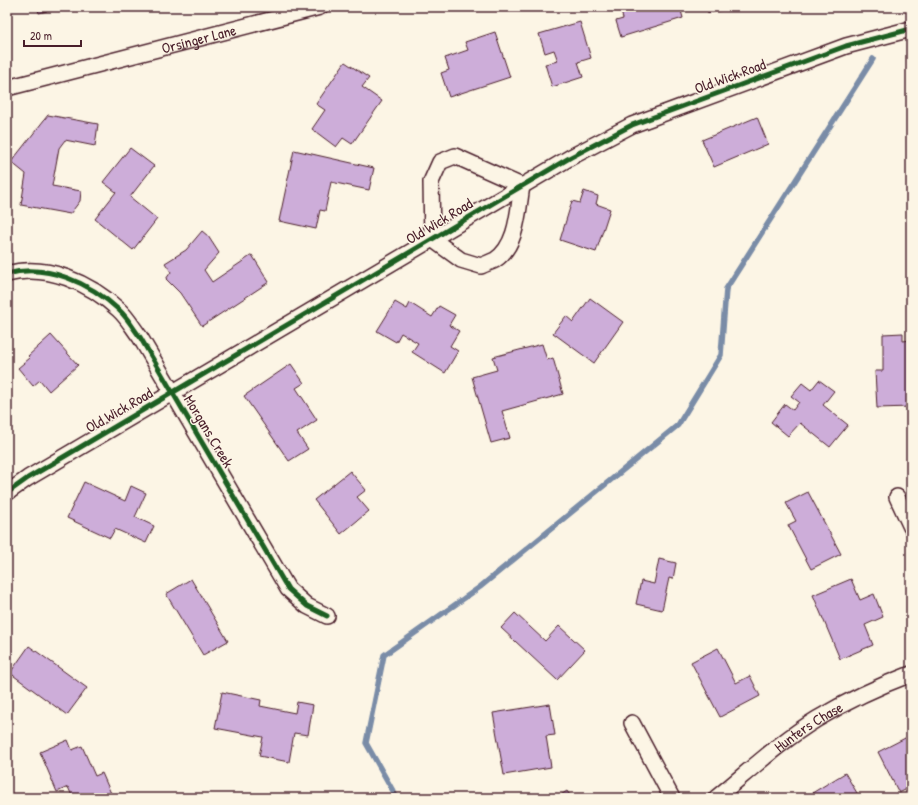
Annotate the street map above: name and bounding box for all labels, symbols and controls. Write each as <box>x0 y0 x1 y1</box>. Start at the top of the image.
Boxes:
street label: Orsinger Lane <box>159 19 238 58</box>
scale bar <box>24 22 81 48</box>
text: 20 m <box>30 27 52 44</box>
street label: Old Wick Road <box>691 53 769 99</box>
street label: Old Wick Road <box>402 193 476 249</box>
street label: Old Wick Road <box>82 382 157 438</box>
street label: Morgans Creek <box>179 391 239 471</box>
street label: Hunters Chase <box>769 696 846 756</box>

